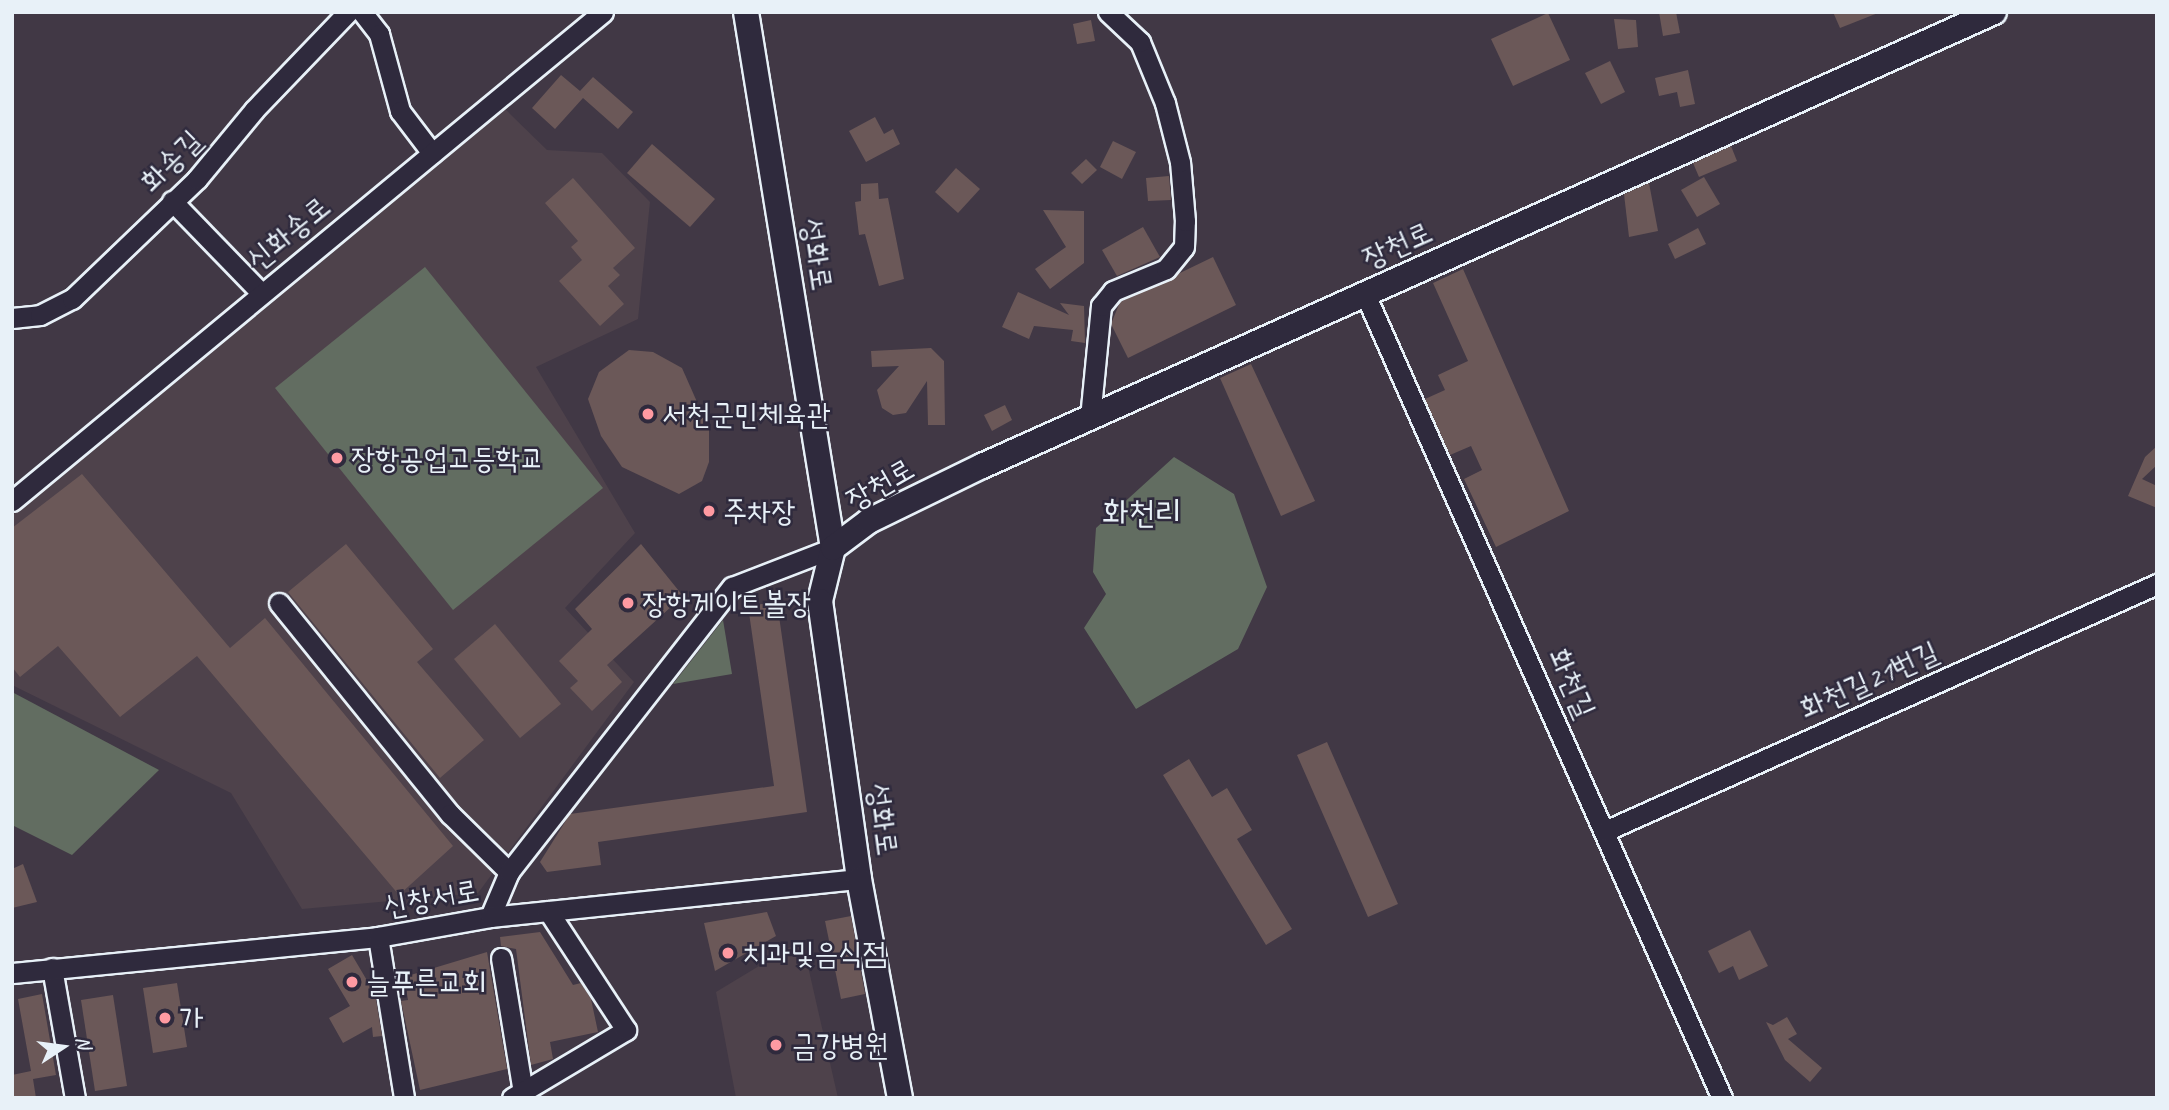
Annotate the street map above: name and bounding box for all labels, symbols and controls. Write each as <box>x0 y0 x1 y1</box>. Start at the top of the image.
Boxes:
street label: 화송길 <box>133 123 209 199</box>
street label: 신화송로 <box>239 189 337 277</box>
street label: 장천로 <box>1357 214 1437 276</box>
street label: 성화로 <box>794 215 840 293</box>
place label: 서천군민체육관 <box>662 396 831 432</box>
marker: 서천군민체육관 <box>640 406 656 422</box>
place label: 장항공업고등학교 <box>351 440 544 476</box>
marker: 장항공업고등학교 <box>329 450 345 466</box>
street label: 장천로 <box>840 450 920 518</box>
place label: 주차장 <box>723 493 795 529</box>
district label: 화천리 <box>1102 493 1182 533</box>
marker: 주차장 <box>701 503 717 519</box>
place label: 장항게이트볼장 <box>642 585 811 621</box>
marker: 장항게이트볼장 <box>620 595 636 611</box>
street label: 화천길21번길 <box>1794 634 1944 726</box>
street label: 화천길 <box>1541 643 1603 723</box>
street label: 성화로 <box>860 781 906 857</box>
street label: 신창서로 <box>380 872 482 924</box>
place label: 치과및음식점 <box>742 935 887 971</box>
marker: 치과및음식점 <box>720 945 736 961</box>
place label: 늘푸른교회 <box>366 964 487 1000</box>
marker: 늘푸른교회 <box>344 974 360 990</box>
place label: 가 <box>179 1000 203 1036</box>
marker: 가 <box>157 1010 173 1026</box>
north arrow <box>28 1012 98 1082</box>
place label: 금강병원 <box>792 1027 889 1063</box>
text: N <box>70 1034 96 1051</box>
marker: 금강병원 <box>766 1035 786 1055</box>

